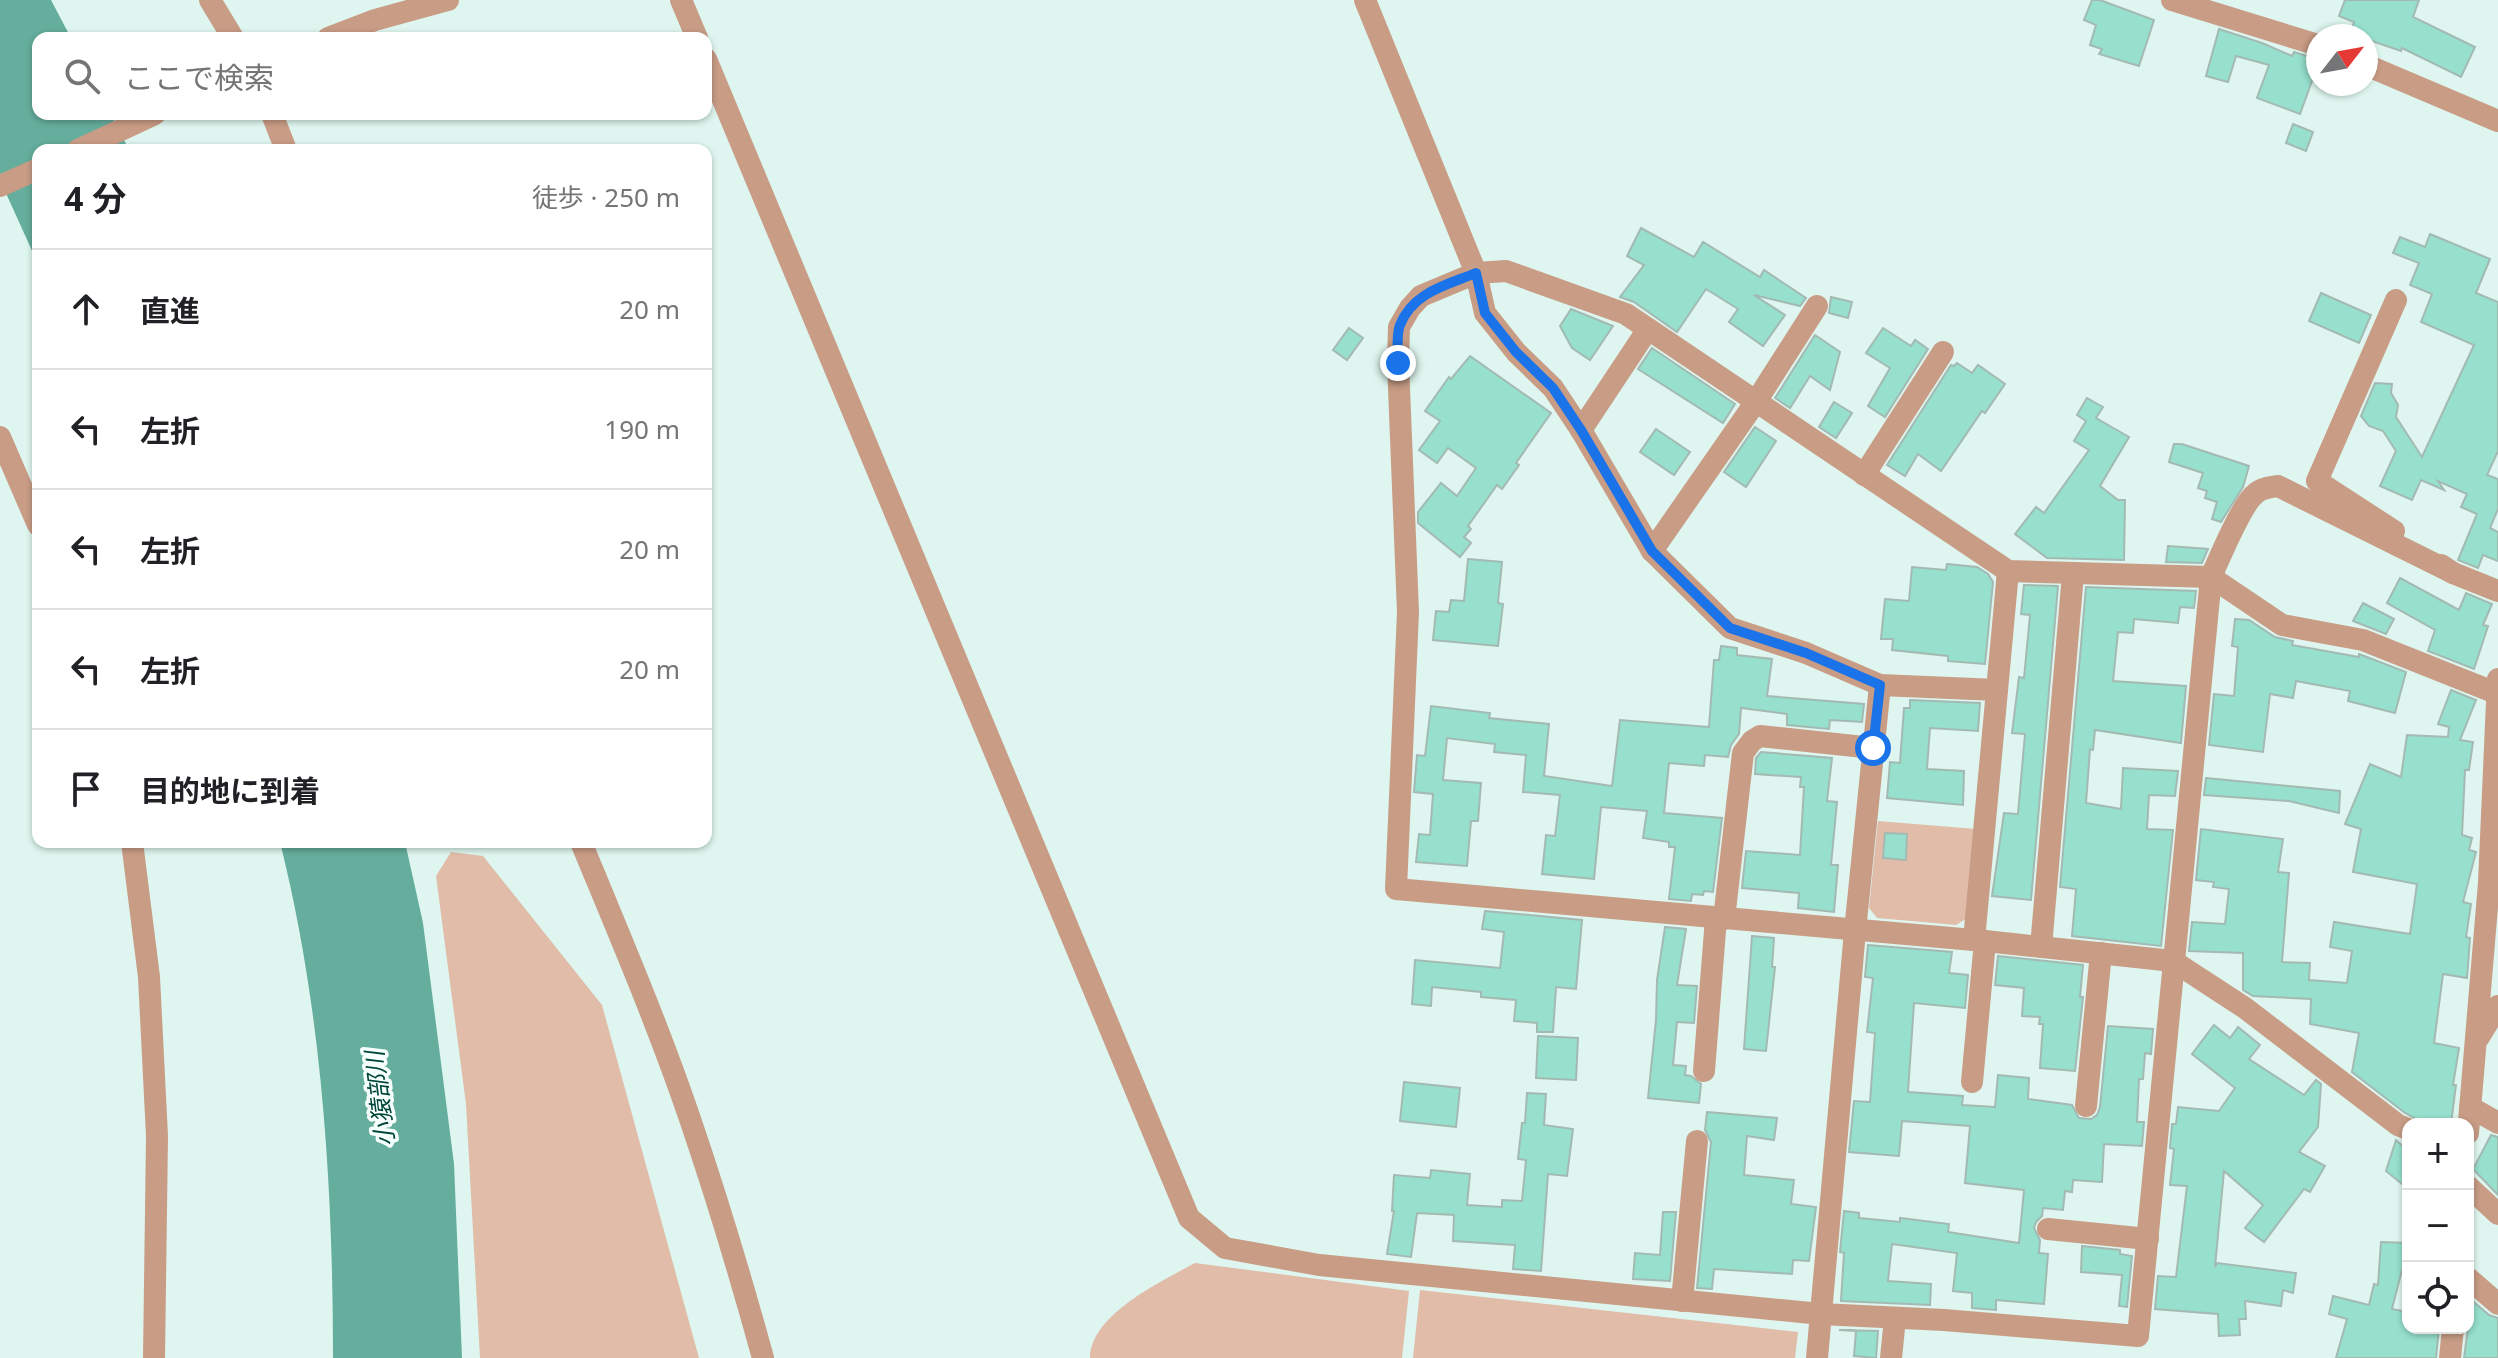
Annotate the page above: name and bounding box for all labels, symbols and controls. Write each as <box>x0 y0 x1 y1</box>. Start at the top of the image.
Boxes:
north arrow <box>2306 24 2378 96</box>
search box <box>32 32 712 120</box>
icon: search <box>60 54 104 98</box>
text: ここで検索 <box>124 57 274 98</box>
text: 4 分 <box>64 175 126 221</box>
text: 徒歩 · 250 m <box>532 179 680 215</box>
icon: ahead <box>64 287 108 331</box>
text: 直進 <box>140 290 200 331</box>
text: 20 m <box>619 291 680 327</box>
route end <box>1380 345 1416 381</box>
icon: left <box>64 407 108 451</box>
text: 左折 <box>140 410 200 451</box>
text: 190 m <box>604 411 680 447</box>
icon: left <box>64 527 108 571</box>
text: 左折 <box>140 530 200 571</box>
text: 20 m <box>619 531 680 567</box>
icon: left <box>64 647 108 691</box>
text: 左折 <box>140 650 200 691</box>
text: 20 m <box>619 651 680 687</box>
route start <box>1855 730 1891 766</box>
icon: arrive <box>64 767 108 811</box>
text: 目的地に到着 <box>140 770 320 811</box>
water label: 小猿部川 <box>356 1046 401 1149</box>
map controls <box>2402 1118 2474 1334</box>
button: + <box>2402 1118 2474 1190</box>
button: − <box>2402 1190 2474 1262</box>
button: locate <box>2402 1262 2474 1334</box>

